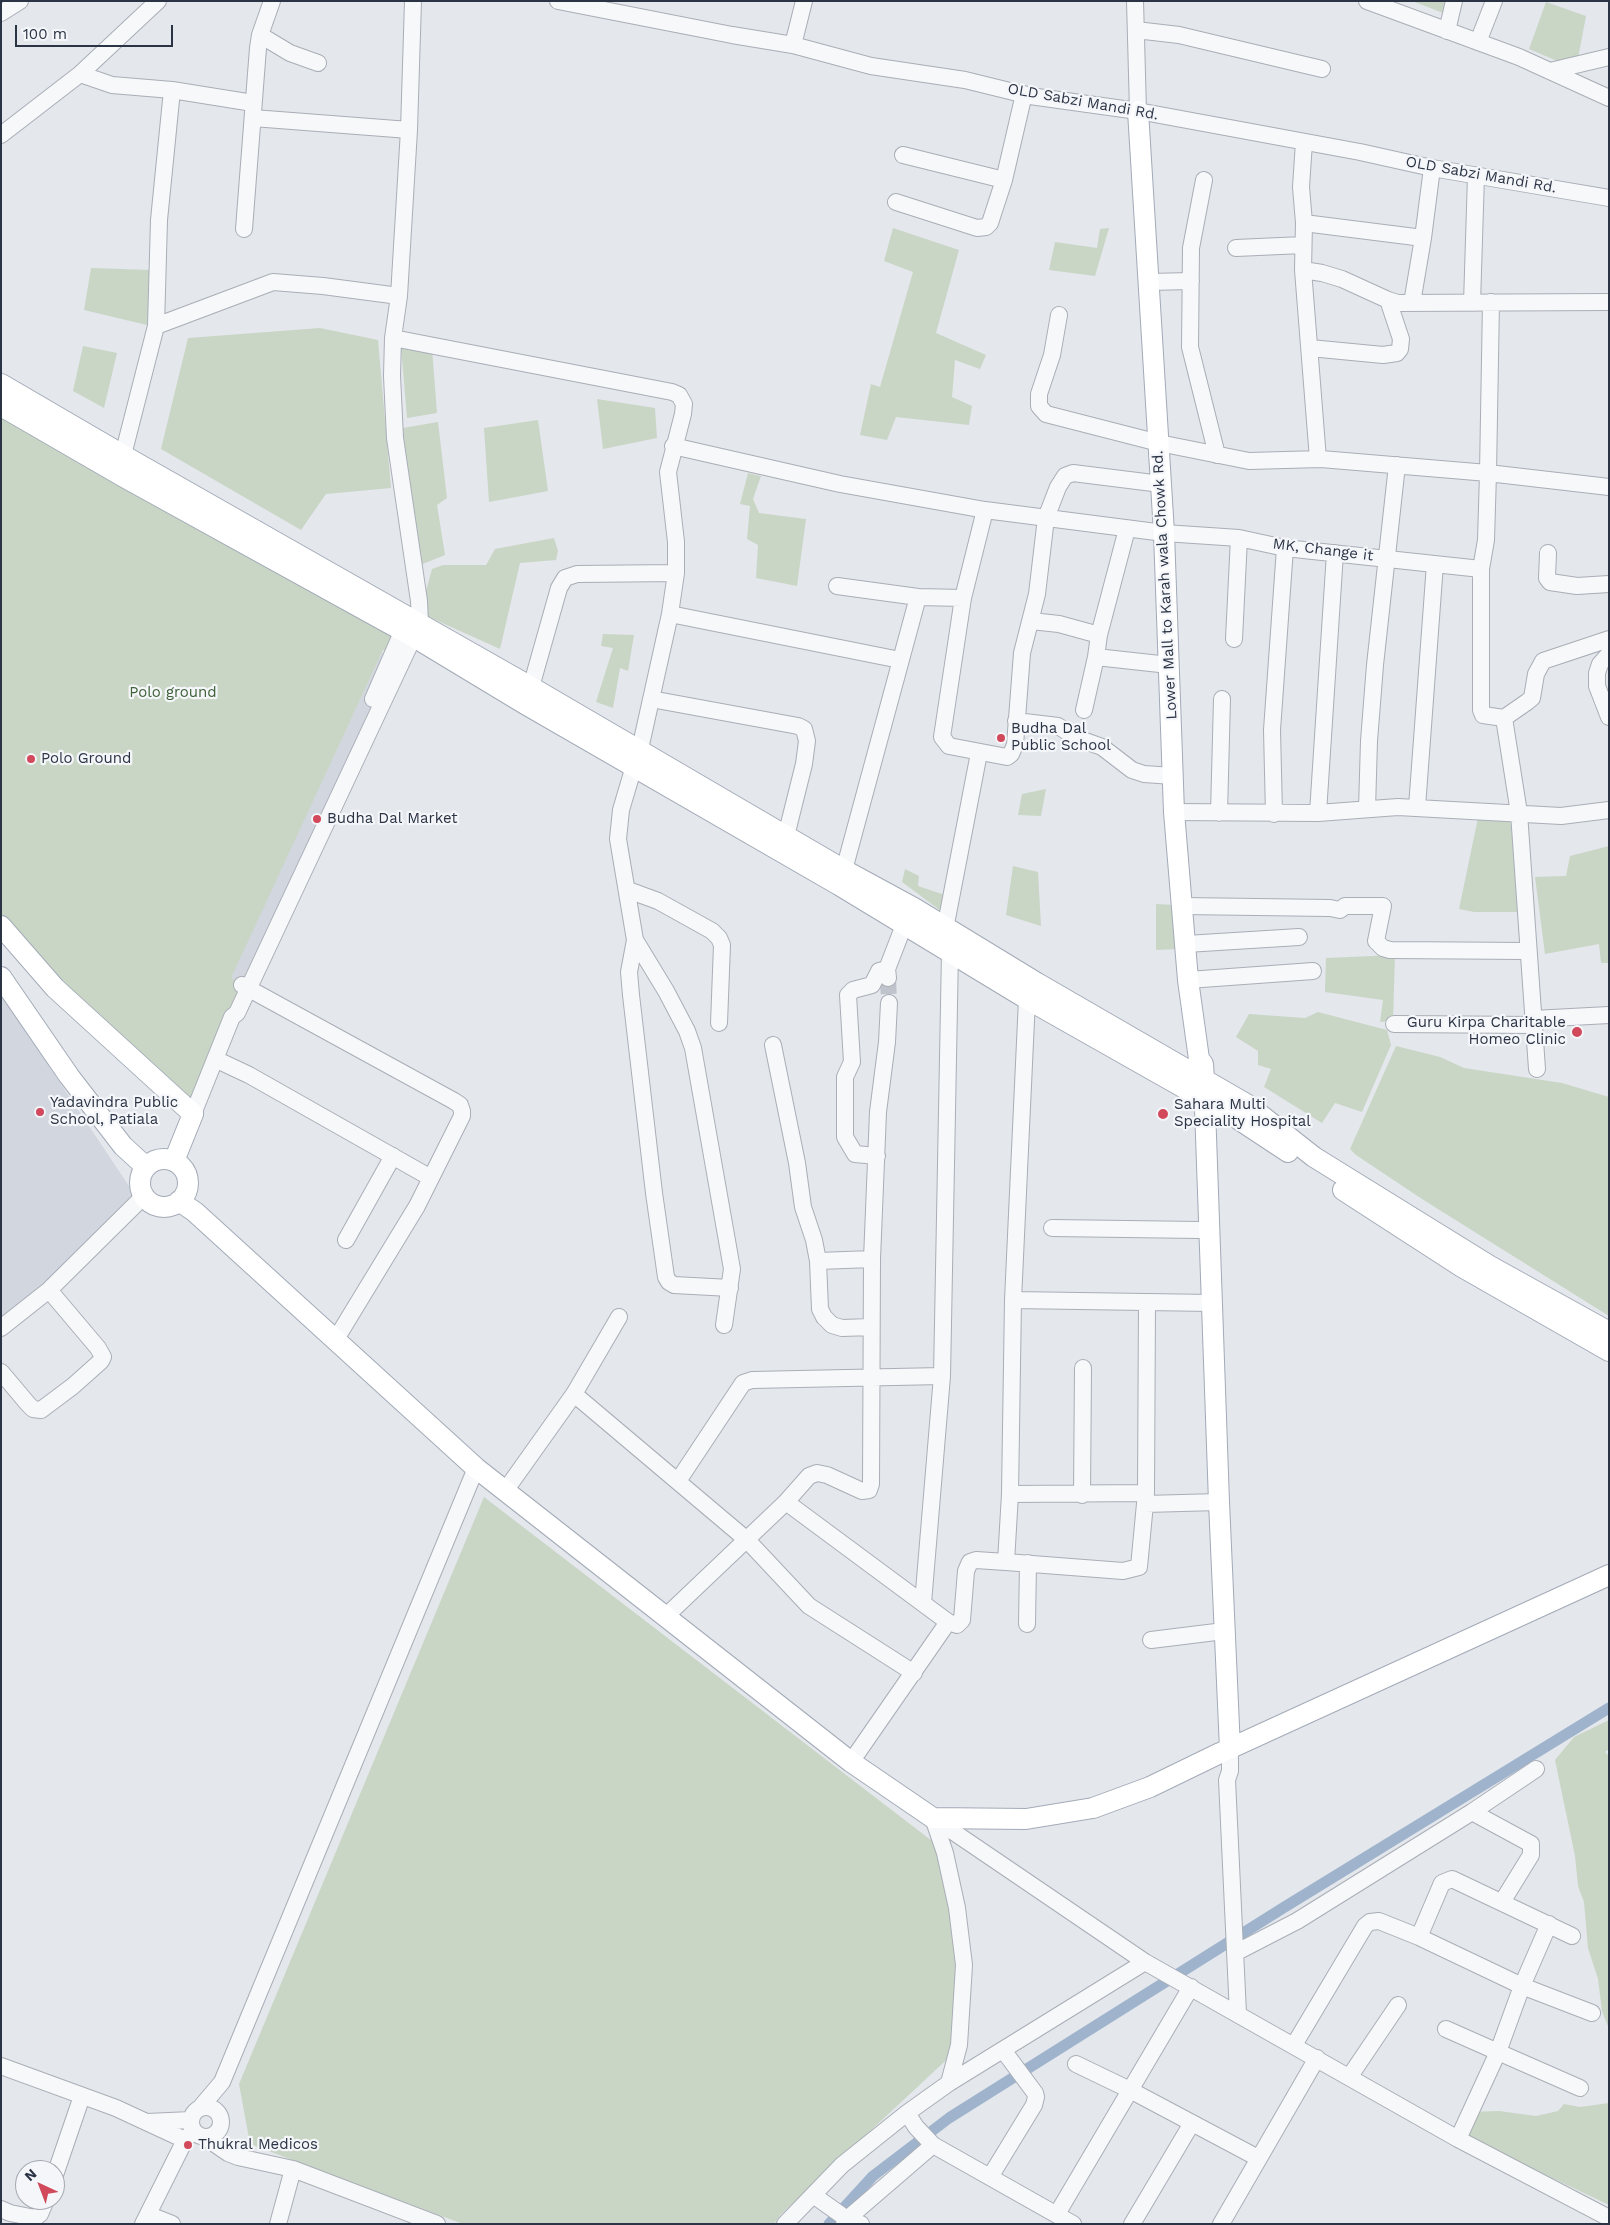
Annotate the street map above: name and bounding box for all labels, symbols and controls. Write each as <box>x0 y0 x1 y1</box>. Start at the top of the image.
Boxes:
scale bar <box>18 15 175 47</box>
text: 100 m <box>23 25 67 43</box>
street label: OLD Sabzi Mandi Rd. <box>1006 80 1160 124</box>
street label: OLD Sabzi Mandi Rd. <box>1404 153 1558 197</box>
street label: Lower Mall to Karah wala Chowk Rd. <box>1149 450 1181 720</box>
street label: MK, Change it <box>1272 535 1374 565</box>
park label: Polo ground <box>129 684 217 702</box>
place label: Budha Dal Public School <box>1011 720 1111 755</box>
marker: Budha Dal Public School <box>995 732 1007 744</box>
place label: Polo Ground <box>41 750 131 768</box>
marker: Polo Ground <box>25 753 37 765</box>
place label: Budha Dal Market <box>327 810 458 828</box>
marker: Budha Dal Market <box>311 813 323 825</box>
place label: Guru Kirpa Charitable Homeo Clinic <box>1407 1014 1566 1049</box>
marker: Guru Kirpa Charitable Homeo Clinic <box>1570 1025 1584 1039</box>
place label: Yadavindra Public School, Patiala <box>50 1094 178 1129</box>
place label: Sahara Multi Speciality Hospital <box>1174 1096 1311 1131</box>
marker: Yadavindra Public School, Patiala <box>34 1106 46 1118</box>
marker: Sahara Multi Speciality Hospital <box>1156 1107 1170 1121</box>
place label: Thukral Medicos <box>198 2136 318 2154</box>
marker: Thukral Medicos <box>182 2139 194 2151</box>
north arrow <box>15 2160 65 2210</box>
text: N <box>21 2165 40 2184</box>

